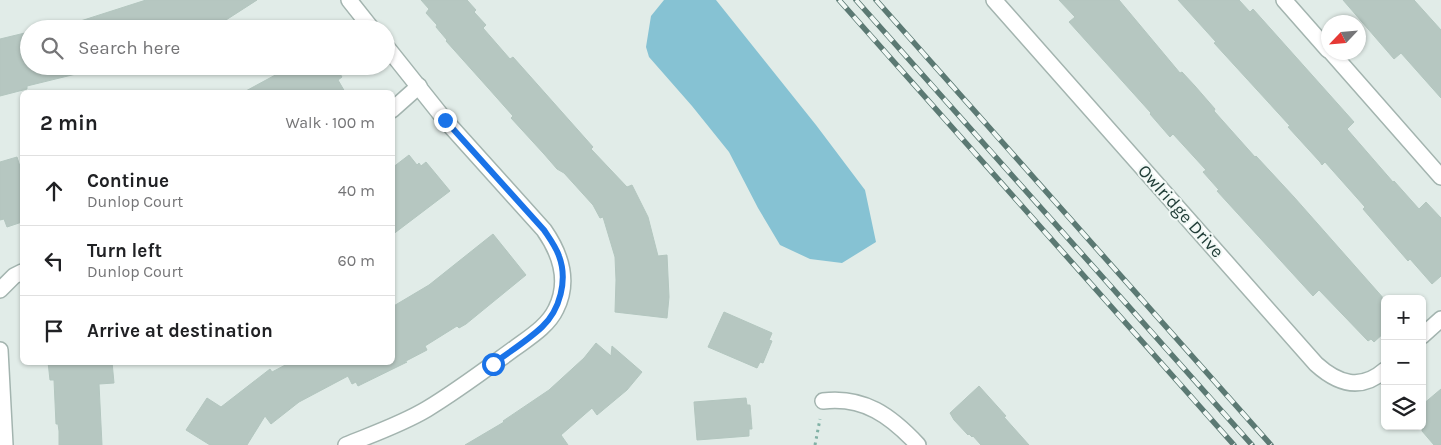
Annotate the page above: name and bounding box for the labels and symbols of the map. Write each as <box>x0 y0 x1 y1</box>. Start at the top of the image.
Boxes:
north arrow <box>1321 15 1366 60</box>
route end <box>434 109 457 132</box>
street label: Owlridge Drive <box>1133 160 1229 262</box>
route start <box>482 353 505 376</box>

